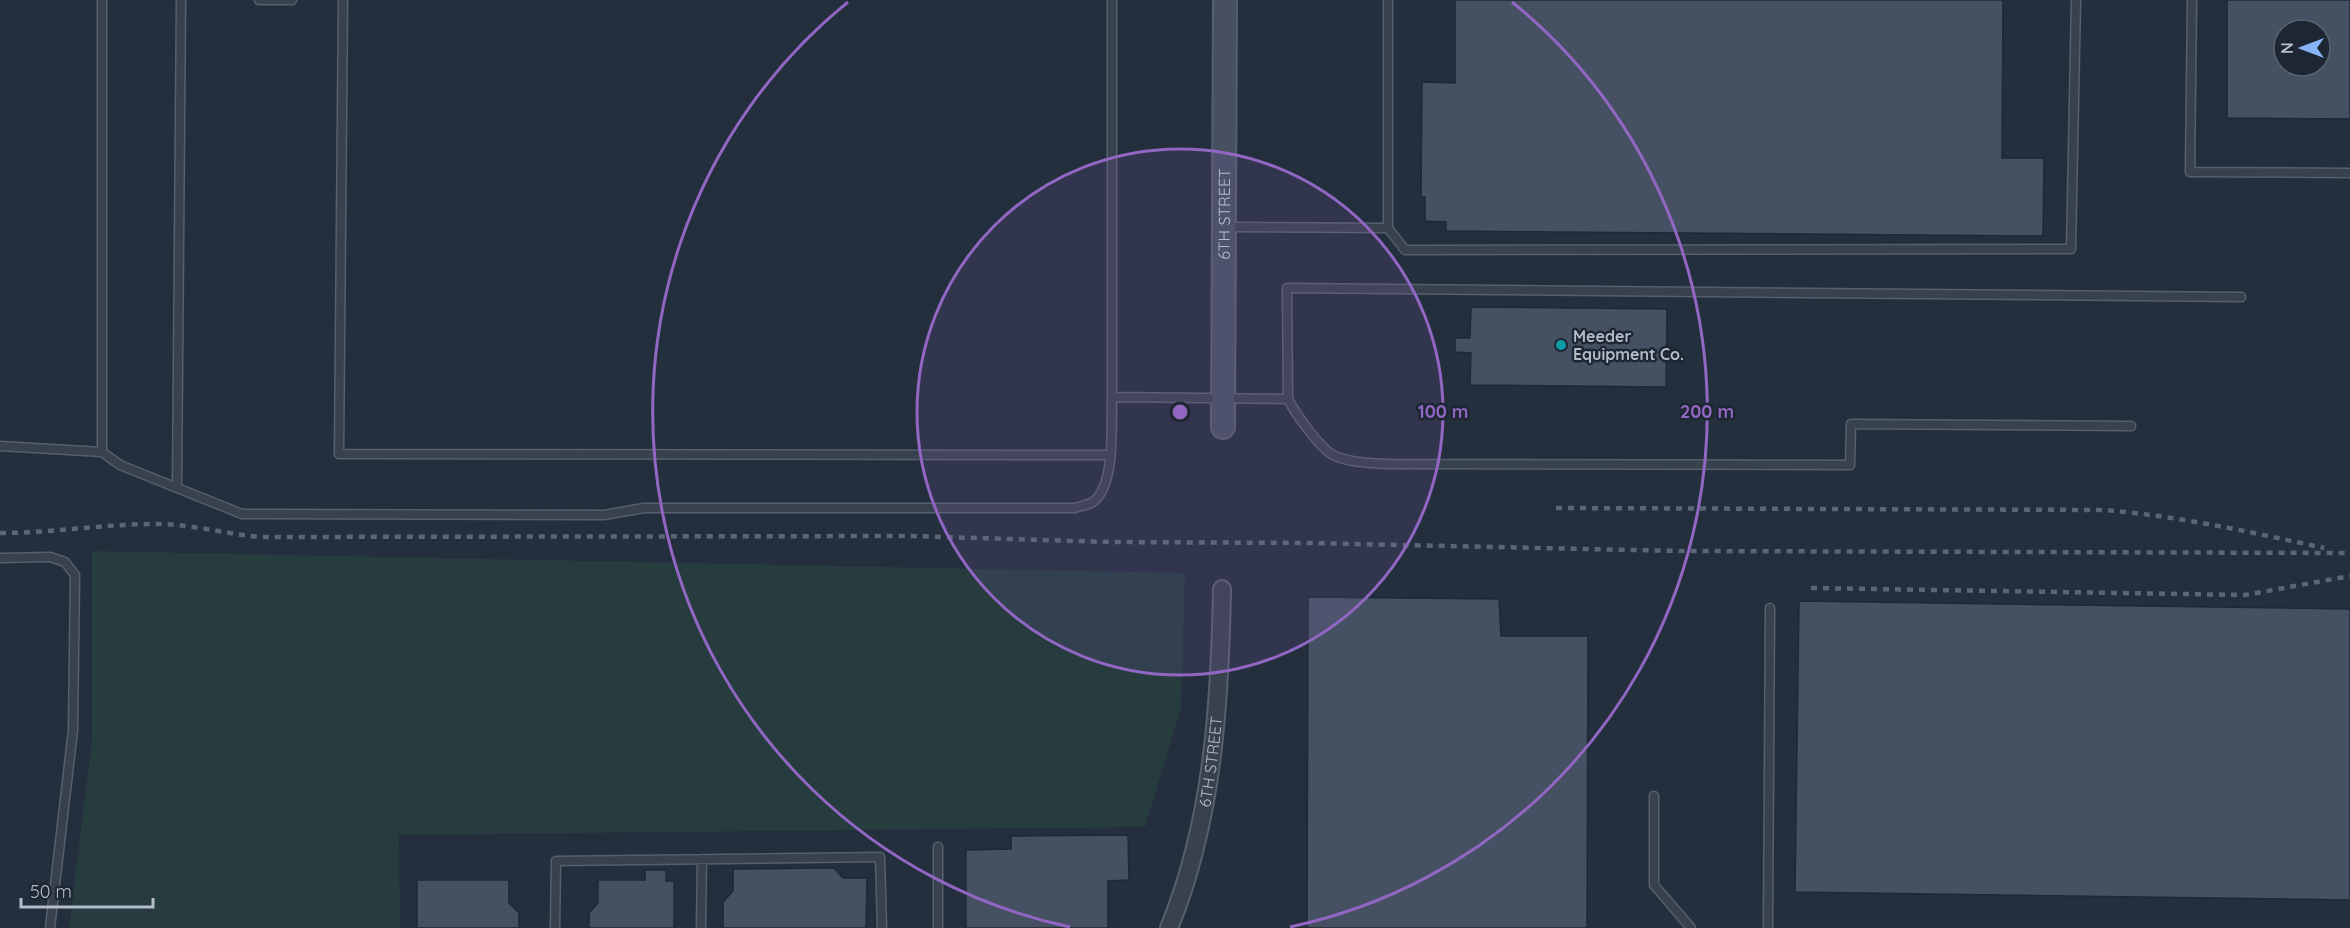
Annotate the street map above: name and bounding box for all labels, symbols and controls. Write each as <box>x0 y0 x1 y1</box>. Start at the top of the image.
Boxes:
north arrow <box>2272 18 2332 78</box>
text: N <box>2277 42 2297 54</box>
street label: 6TH STREET <box>1214 168 1234 260</box>
place label: Meeder Equipment Co. <box>1573 326 1684 364</box>
marker: Meeder Equipment Co. <box>1554 338 1568 352</box>
text: 100 m <box>1418 400 1468 423</box>
text: 200 m <box>1680 400 1734 423</box>
centre of rings <box>1170 402 1190 422</box>
street label: 6TH STREET <box>1194 715 1226 809</box>
scale bar <box>21 871 153 909</box>
text: 50 m <box>30 880 72 903</box>

